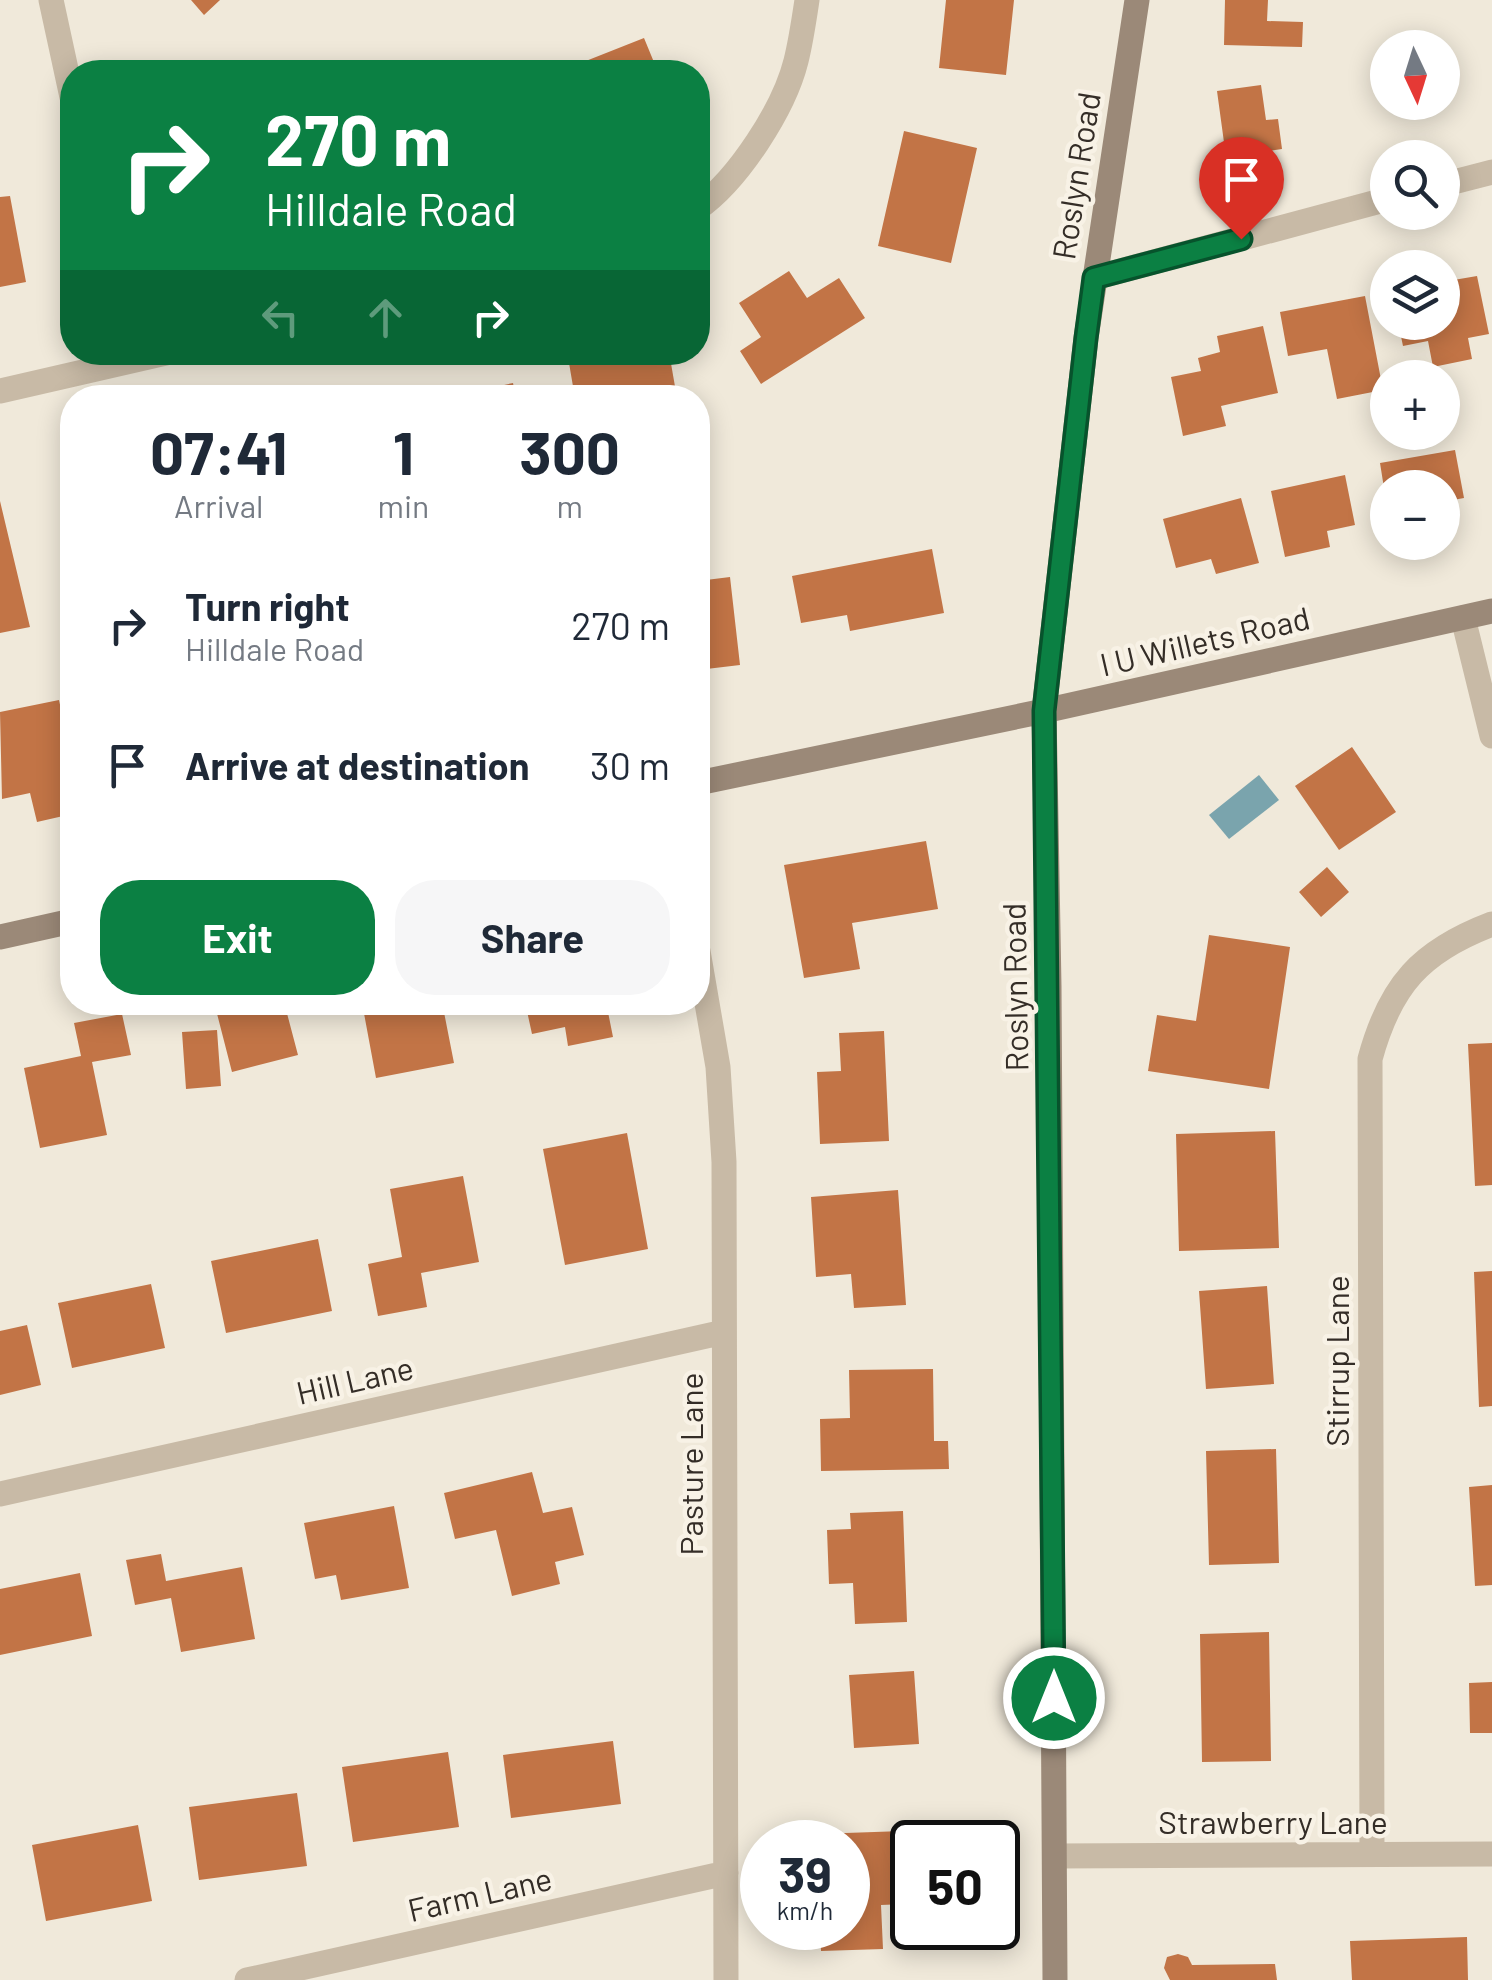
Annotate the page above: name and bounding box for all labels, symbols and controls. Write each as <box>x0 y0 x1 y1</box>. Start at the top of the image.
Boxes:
north arrow <box>1370 30 1460 120</box>
map controls <box>1370 30 1460 560</box>
street label: Roslyn Road <box>1043 89 1107 262</box>
text: 270 m <box>265 96 451 180</box>
icon: right <box>100 100 230 230</box>
pin <box>1199 137 1284 240</box>
button: search <box>1370 140 1460 230</box>
icon: arrive <box>1214 152 1269 207</box>
text: Hilldale Road <box>265 181 517 235</box>
button: layers <box>1370 250 1460 340</box>
icon: left <box>253 290 308 345</box>
icon: ahead <box>358 290 413 345</box>
icon: right <box>463 290 518 345</box>
button: + <box>1370 360 1460 450</box>
text: 07:41 <box>150 415 288 487</box>
text: 1 <box>393 415 414 487</box>
text: 300 <box>519 415 620 487</box>
button: − <box>1370 470 1460 560</box>
text: Arrival <box>174 486 263 524</box>
text: min <box>377 486 429 524</box>
text: m <box>556 486 583 524</box>
text: Turn right <box>185 583 350 629</box>
street label: I U Willets Road <box>1096 597 1313 683</box>
icon: right <box>100 598 155 653</box>
text: 270 m <box>571 602 670 648</box>
text: Hilldale Road <box>185 629 364 667</box>
icon: arrive <box>100 738 155 793</box>
text: Arrive at destination <box>185 742 530 788</box>
text: 30 m <box>590 742 670 788</box>
button: Exit <box>100 880 375 995</box>
button: Share <box>395 880 670 995</box>
street label: Roslyn Road <box>994 902 1034 1072</box>
street label: Stirrup Lane <box>1317 1275 1355 1447</box>
street label: Hill Lane <box>292 1347 417 1411</box>
street label: Pasture Lane <box>671 1373 709 1555</box>
position arrow <box>1002 1646 1106 1750</box>
street label: Strawberry Lane <box>1158 1802 1388 1840</box>
speed limit sign: 50 <box>890 1820 1020 1950</box>
text: 39 <box>778 1843 832 1903</box>
street label: Farm Lane <box>404 1858 555 1928</box>
text: km/h <box>777 1895 833 1925</box>

